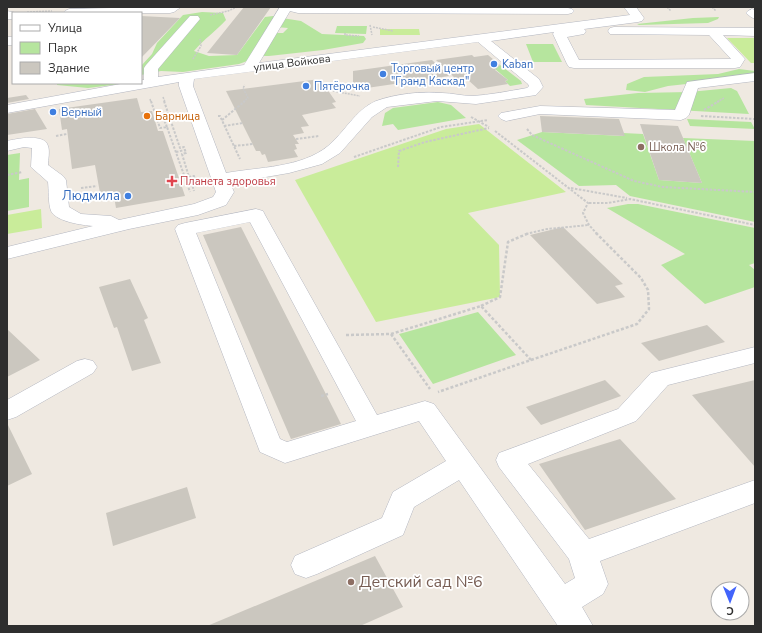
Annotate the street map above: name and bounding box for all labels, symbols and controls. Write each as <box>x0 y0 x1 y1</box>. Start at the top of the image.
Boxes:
legend <box>12 12 142 84</box>
text: Улица <box>47 20 82 36</box>
text: Парк <box>48 40 78 56</box>
street label: улица Войкова <box>253 51 331 75</box>
place label: Kaban <box>502 57 533 72</box>
marker: Kaban <box>489 59 499 69</box>
text: Здание <box>48 60 90 76</box>
place label: Торговый центр "Гранд Каскад" <box>391 61 474 89</box>
marker: Торговый центр "Гранд Каскад" <box>378 69 388 79</box>
place label: Пятёрочка <box>314 79 370 94</box>
marker: Пятёрочка <box>301 81 311 91</box>
place label: Верный <box>61 105 102 120</box>
marker: Верный <box>48 107 58 117</box>
place label: Барница <box>155 109 200 124</box>
marker: Барница <box>142 111 152 121</box>
place label: Школа №6 <box>649 140 706 155</box>
marker: Школа №6 <box>636 142 646 152</box>
place label: Планета здоровья <box>180 174 276 189</box>
marker: Планета здоровья <box>167 176 177 186</box>
place label: Людмила <box>62 187 120 205</box>
marker: Людмила <box>123 191 133 201</box>
place label: Детский сад №6 <box>359 571 483 593</box>
marker: Детский сад №6 <box>346 577 356 587</box>
north arrow <box>710 581 750 621</box>
text: С <box>726 603 734 618</box>

